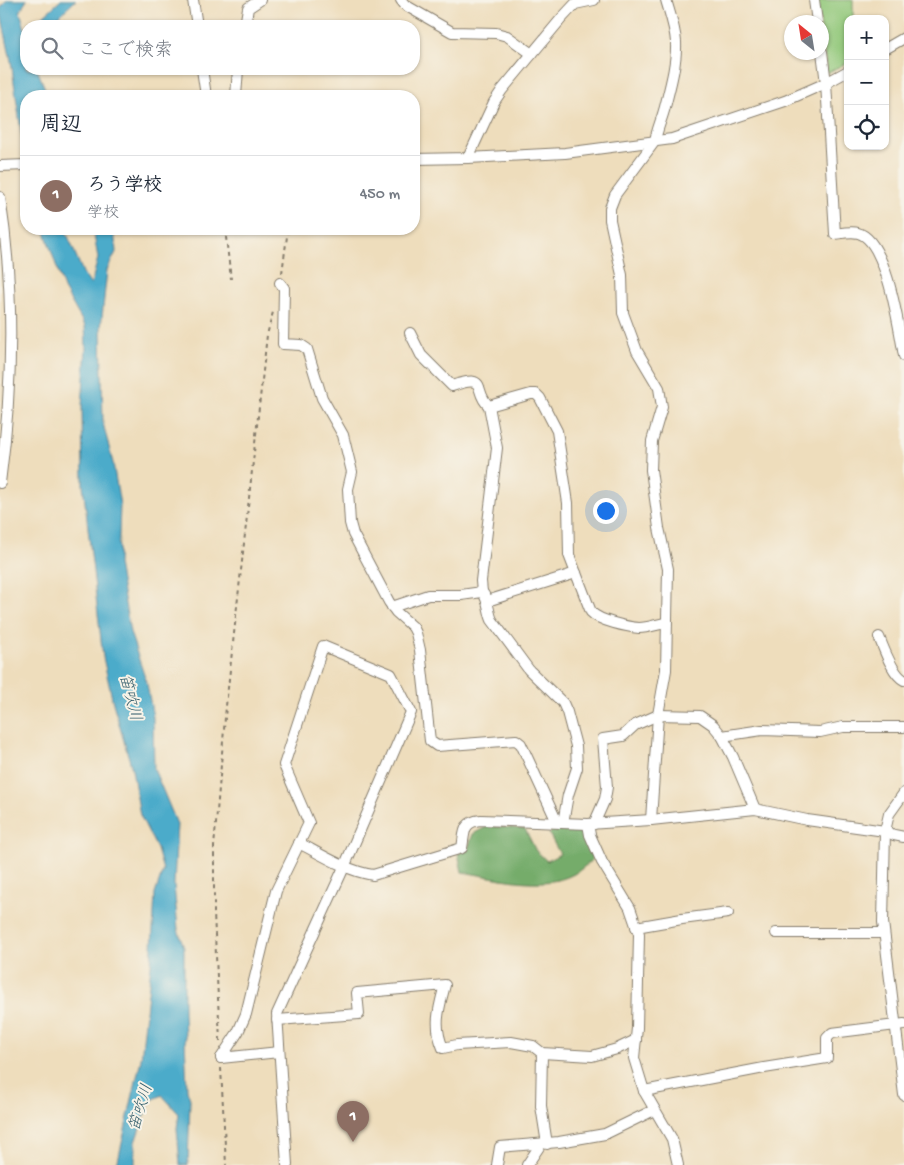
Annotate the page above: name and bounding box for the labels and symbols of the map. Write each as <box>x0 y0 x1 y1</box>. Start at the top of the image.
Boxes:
north arrow <box>784 15 829 60</box>
your location <box>593 498 619 524</box>
water label: 笛吹川 <box>114 672 145 723</box>
water label: 笛吹川 <box>125 1082 158 1134</box>
pin: 1 <box>337 1101 369 1142</box>

